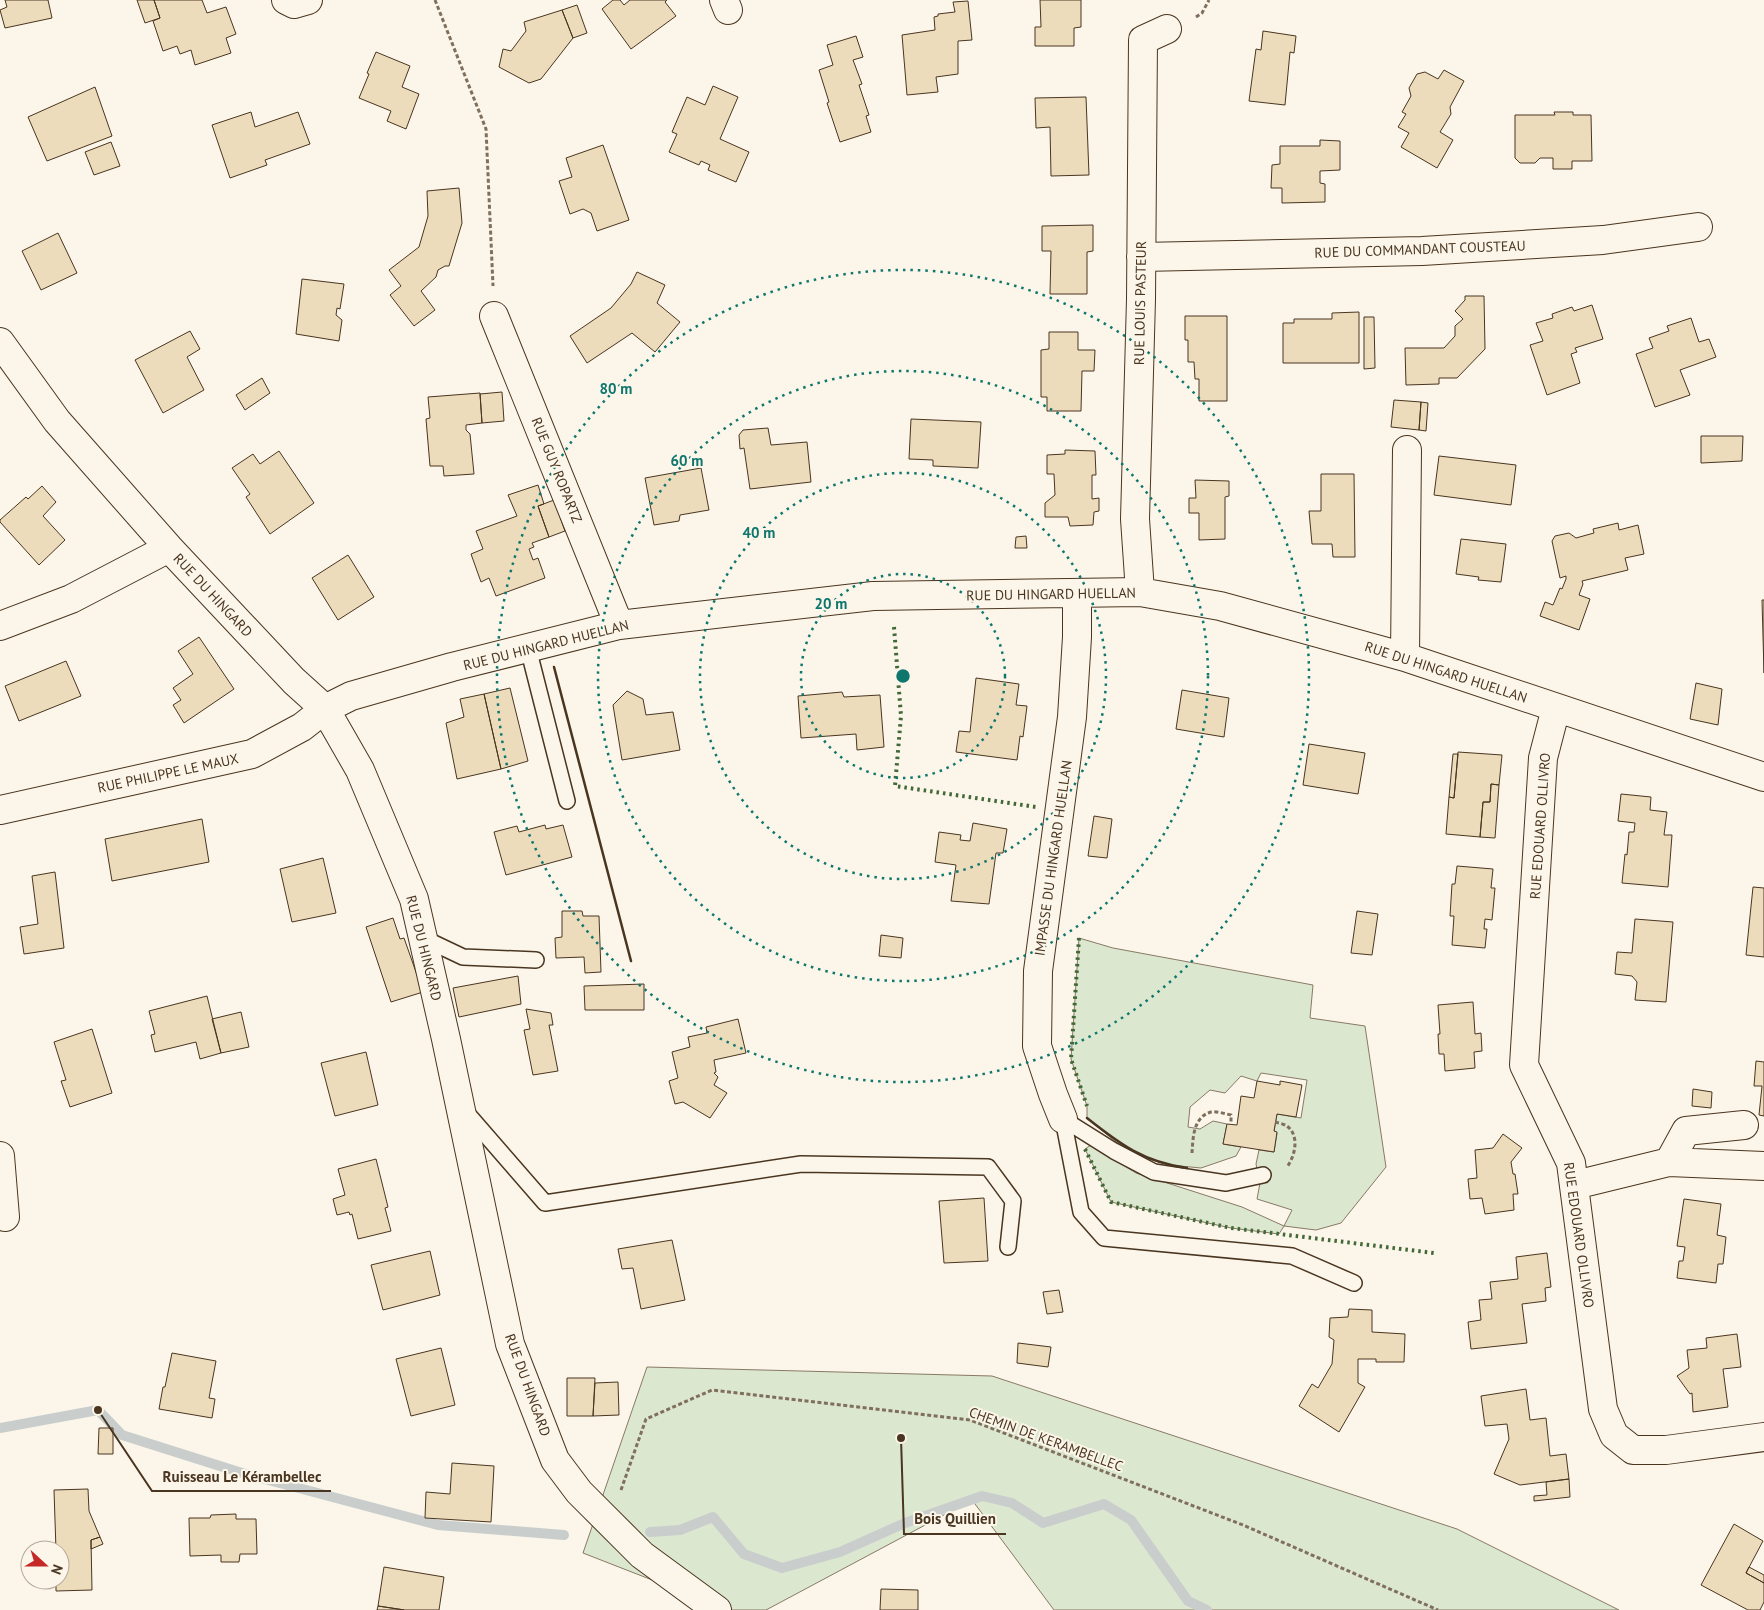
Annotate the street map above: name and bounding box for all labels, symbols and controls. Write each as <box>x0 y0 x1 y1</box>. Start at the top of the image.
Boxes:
street label: RUE DU COMMANDANT COUSTEAU <box>1314 236 1526 262</box>
street label: RUE LOUIS PASTEUR <box>1130 241 1150 365</box>
text: 80 m <box>600 379 632 398</box>
street label: RUE GUY ROPARTZ <box>528 414 587 526</box>
text: 60 m <box>671 451 703 470</box>
text: 40 m <box>743 523 775 542</box>
street label: RUE DU HINGARD <box>170 549 256 641</box>
street label: RUE DU HINGARD HUELLAN <box>966 584 1136 604</box>
text: 20 m <box>815 594 847 613</box>
street label: RUE DU HINGARD HUELLAN <box>461 616 631 674</box>
street label: RUE DU HINGARD HUELLAN <box>1362 637 1530 707</box>
centre of rings <box>894 667 912 685</box>
street label: RUE PHILIPPE LE MAUX <box>96 749 241 797</box>
street label: RUE EDOUARD OLLIVRO <box>1526 752 1554 900</box>
street label: IMPASSE DU HINGARD HUELLAN <box>1030 759 1076 957</box>
street label: RUE DU HINGARD <box>402 893 446 1003</box>
street label: RUE EDOUARD OLLIVRO <box>1560 1161 1598 1309</box>
street label: RUE DU HINGARD <box>501 1331 555 1439</box>
street label: CHEMIN DE KERAMBELLEC <box>967 1403 1125 1475</box>
callout: Ruisseau Le Kérambellec <box>152 1461 331 1491</box>
text: Ruisseau Le Kérambellec <box>163 1467 322 1486</box>
callout: Bois Quillien <box>904 1504 1006 1534</box>
text: Bois Quillien <box>914 1509 996 1528</box>
north arrow <box>20 1540 70 1590</box>
text: N <box>47 1562 67 1577</box>

